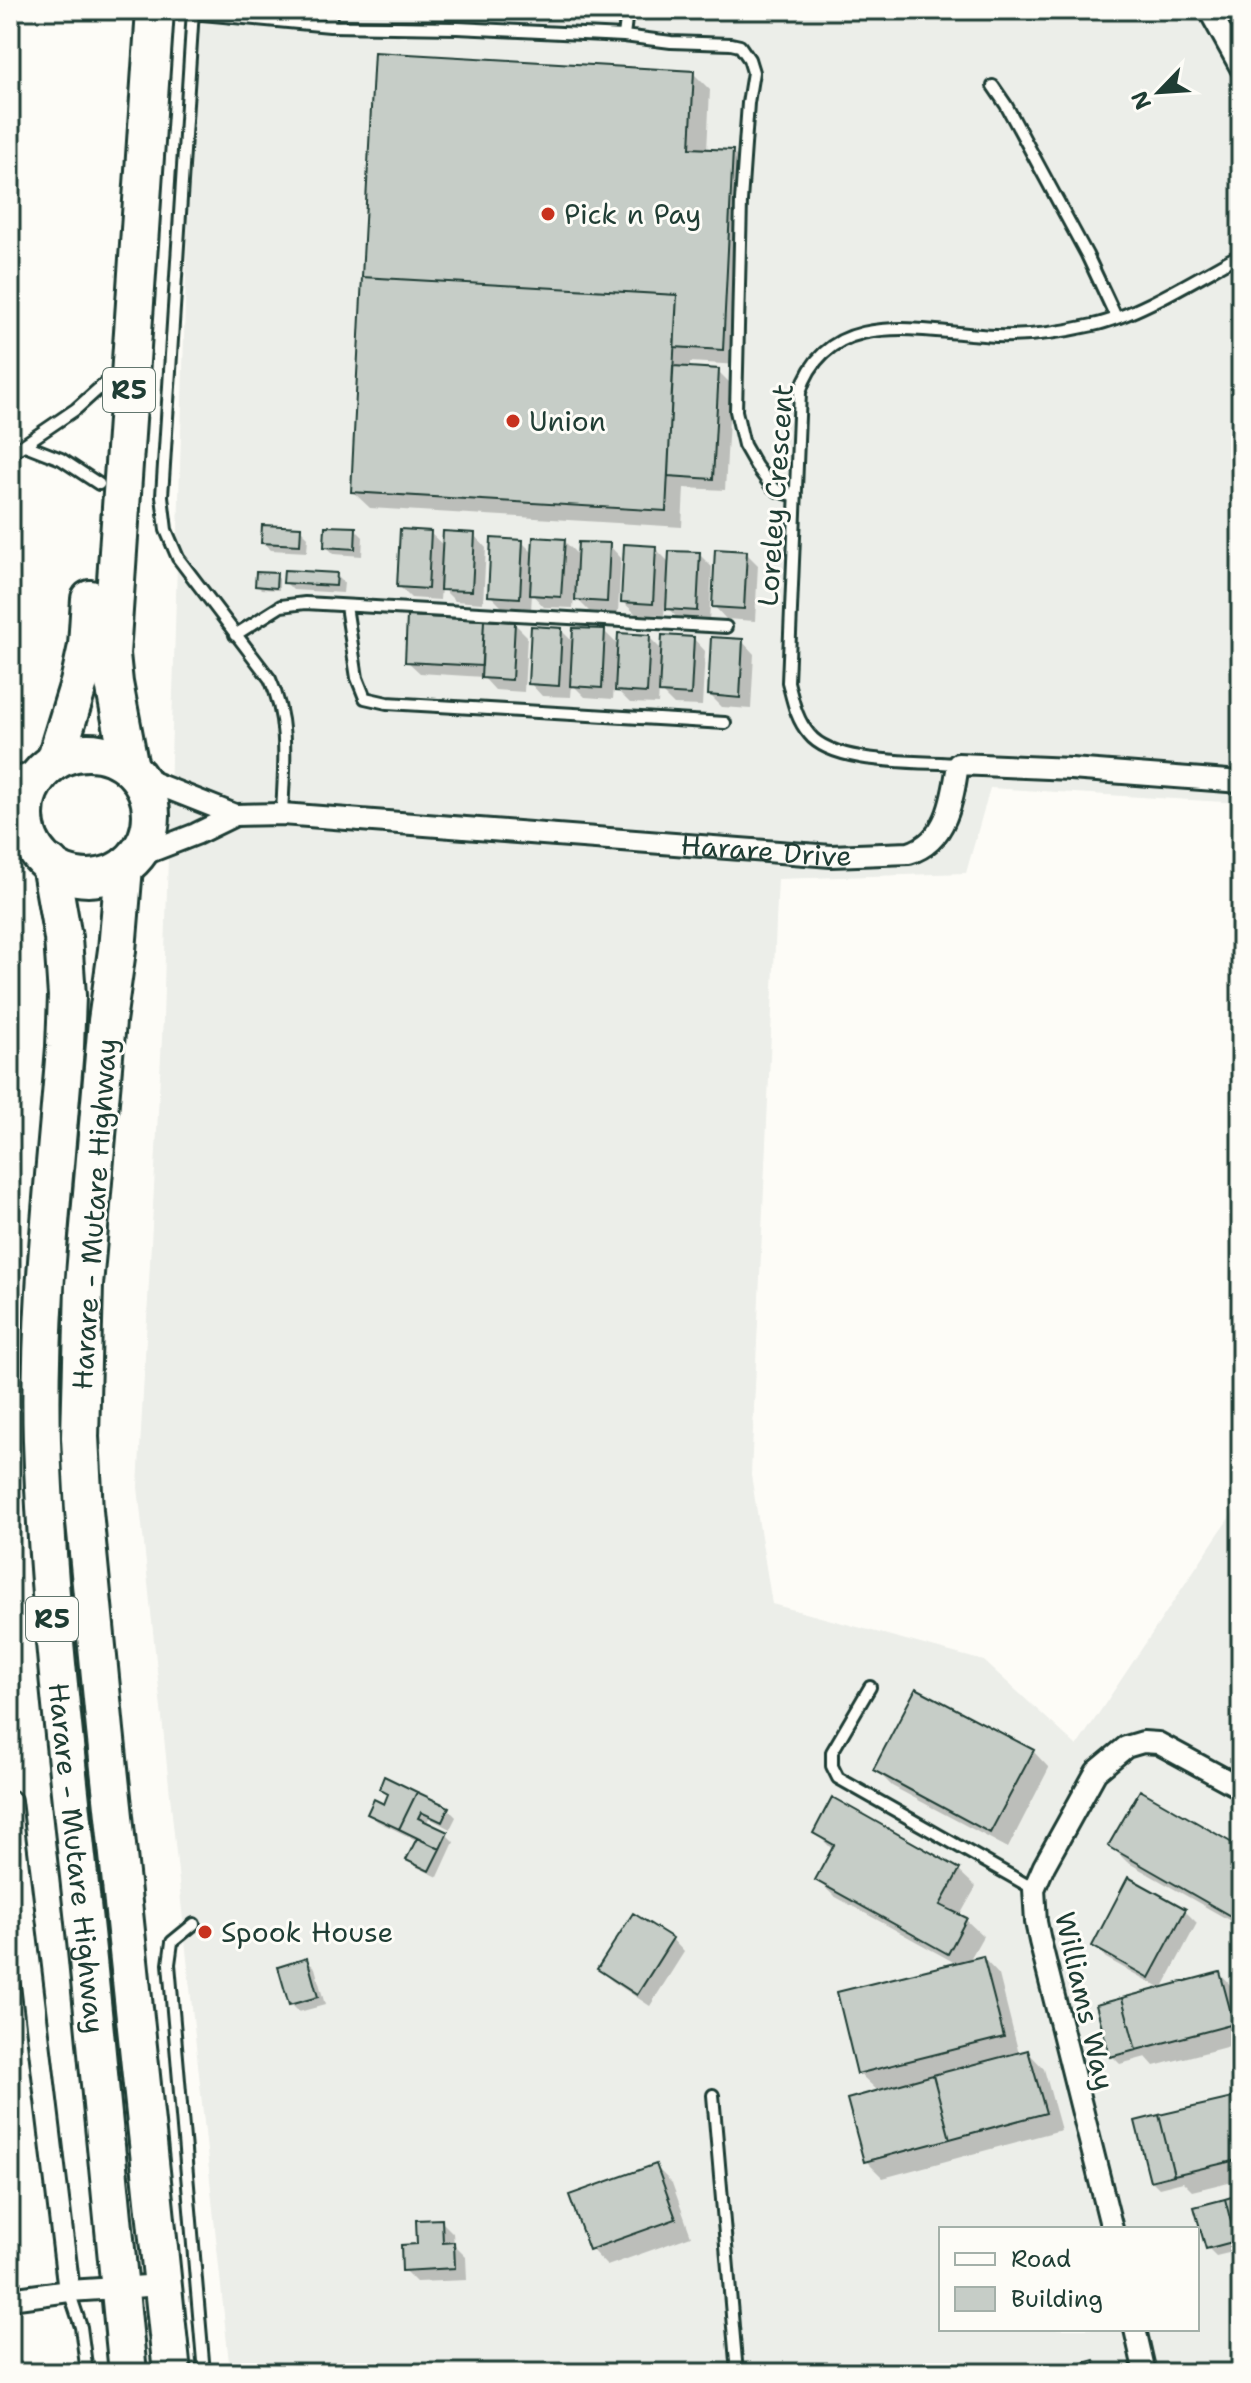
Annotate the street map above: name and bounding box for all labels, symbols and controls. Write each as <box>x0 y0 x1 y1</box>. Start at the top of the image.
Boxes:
north arrow <box>1119 52 1199 132</box>
text: N <box>1125 86 1158 114</box>
place label: Pick n Pay <box>564 195 701 233</box>
marker: Pick n Pay <box>539 205 557 223</box>
road number: R5 <box>103 368 155 412</box>
street label: Loreley Crescent <box>748 382 802 608</box>
place label: Union <box>529 402 606 440</box>
marker: Union <box>504 412 522 430</box>
street label: Harare Drive <box>679 826 853 875</box>
street label: Harare - Mutare Highway <box>63 1037 125 1391</box>
road number: R5 <box>26 1597 78 1641</box>
street label: Harare - Mutare Highway <box>40 1681 114 2036</box>
street label: Williams Way <box>1046 1908 1124 2094</box>
place label: Spook House <box>221 1913 393 1951</box>
marker: Spook House <box>196 1923 214 1941</box>
legend <box>939 2227 1199 2331</box>
text: Road <box>1011 2243 1071 2275</box>
text: Building <box>1011 2283 1103 2315</box>

